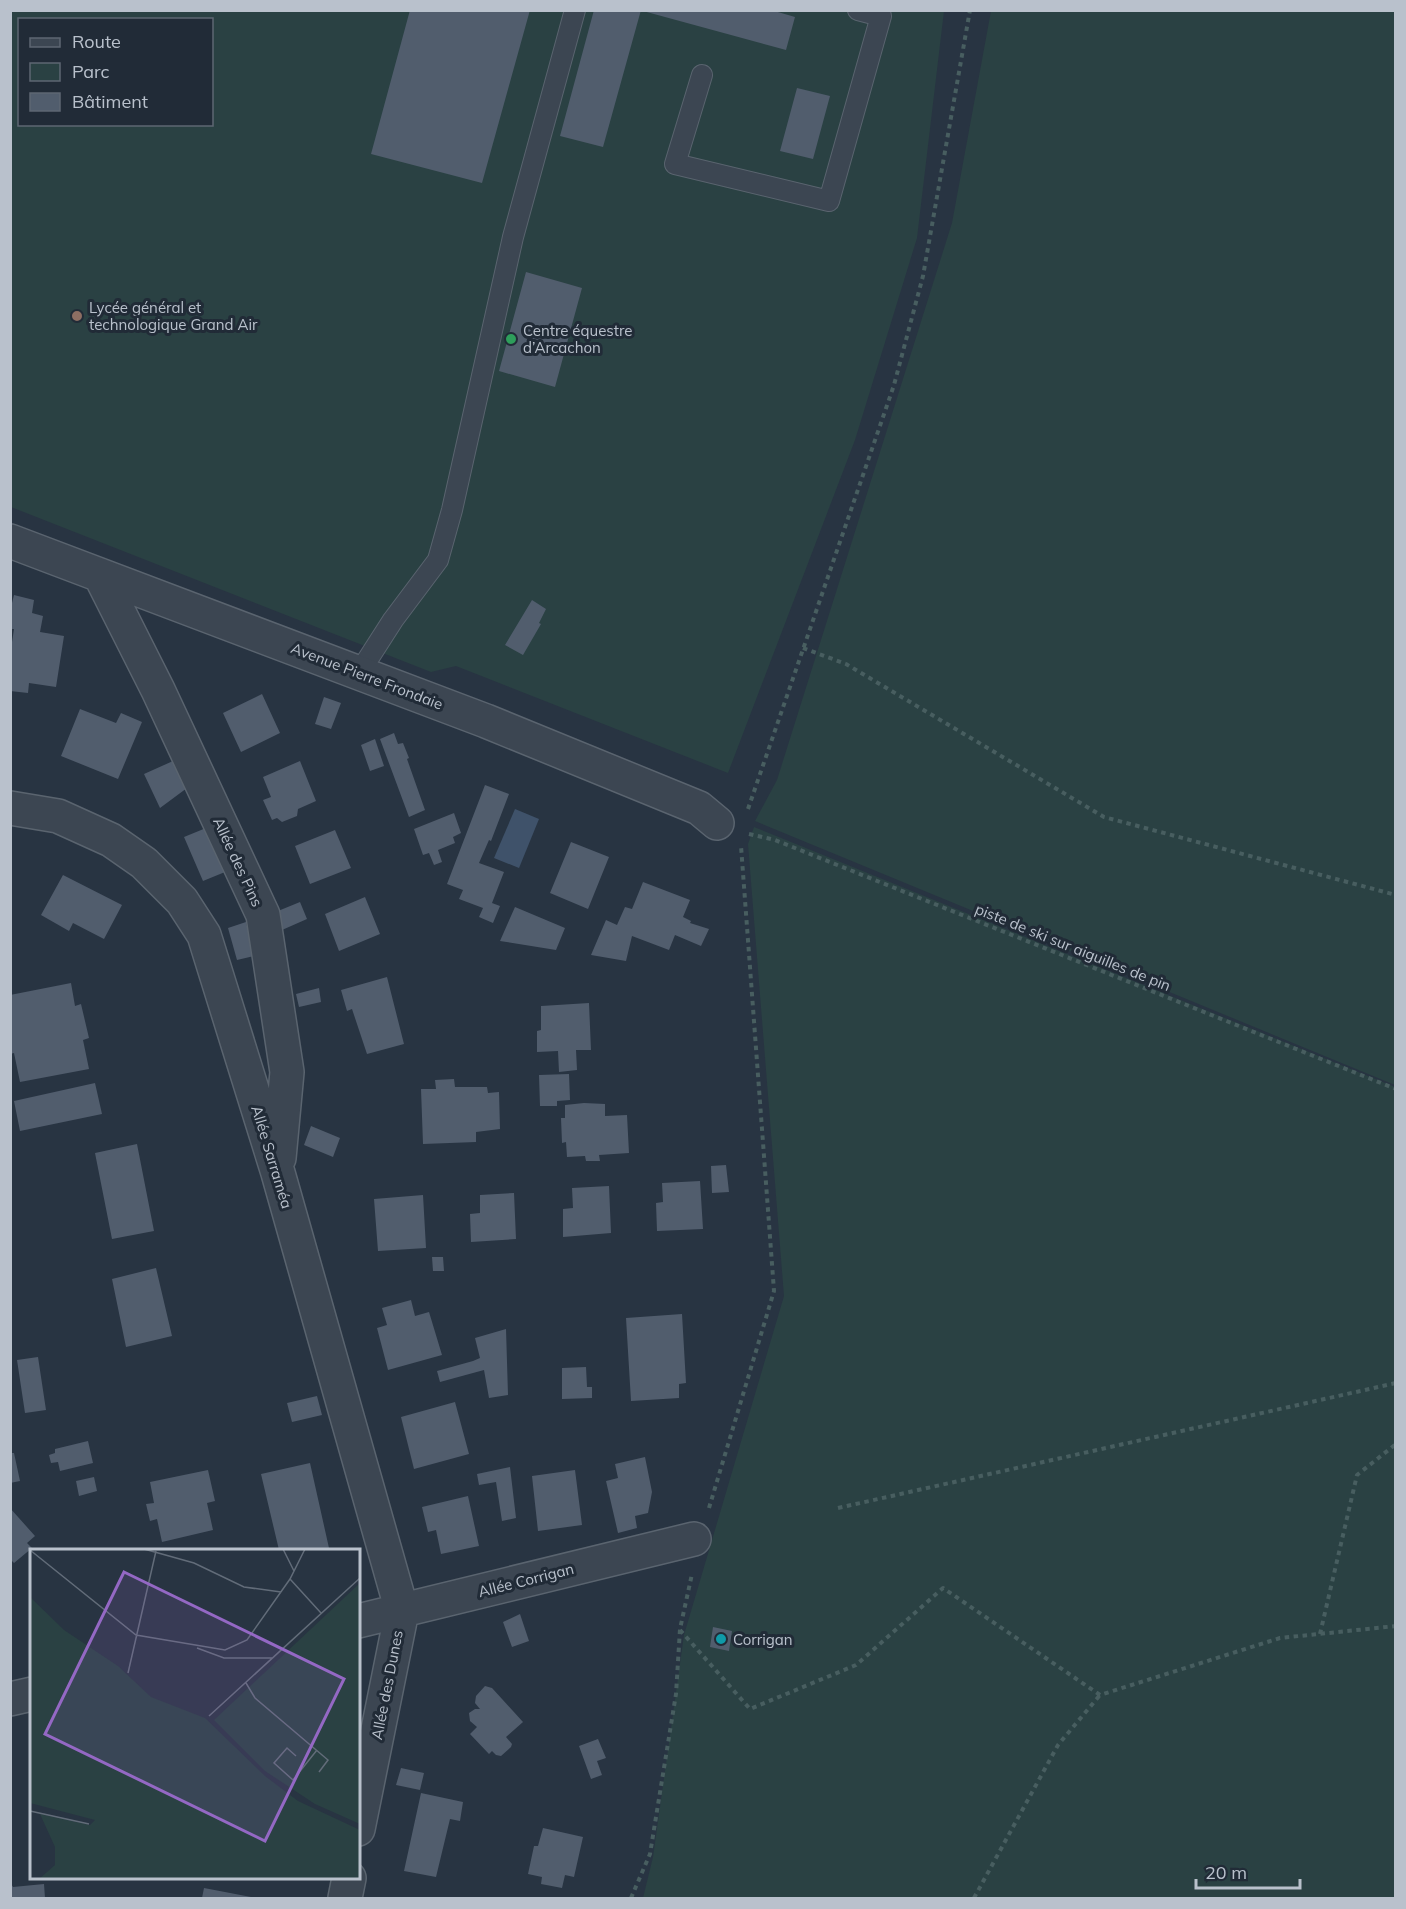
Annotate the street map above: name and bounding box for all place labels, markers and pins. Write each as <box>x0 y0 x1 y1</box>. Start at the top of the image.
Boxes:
place label: Lycée général et technologique Grand Air <box>89 298 258 334</box>
marker: Lycée général et technologique Grand Air <box>70 309 84 323</box>
place label: Centre équestre d’Arcachon <box>523 321 632 357</box>
marker: Centre équestre d’Arcachon <box>504 332 518 346</box>
place label: Corrigan <box>733 1630 793 1649</box>
marker: Corrigan <box>714 1632 728 1646</box>

